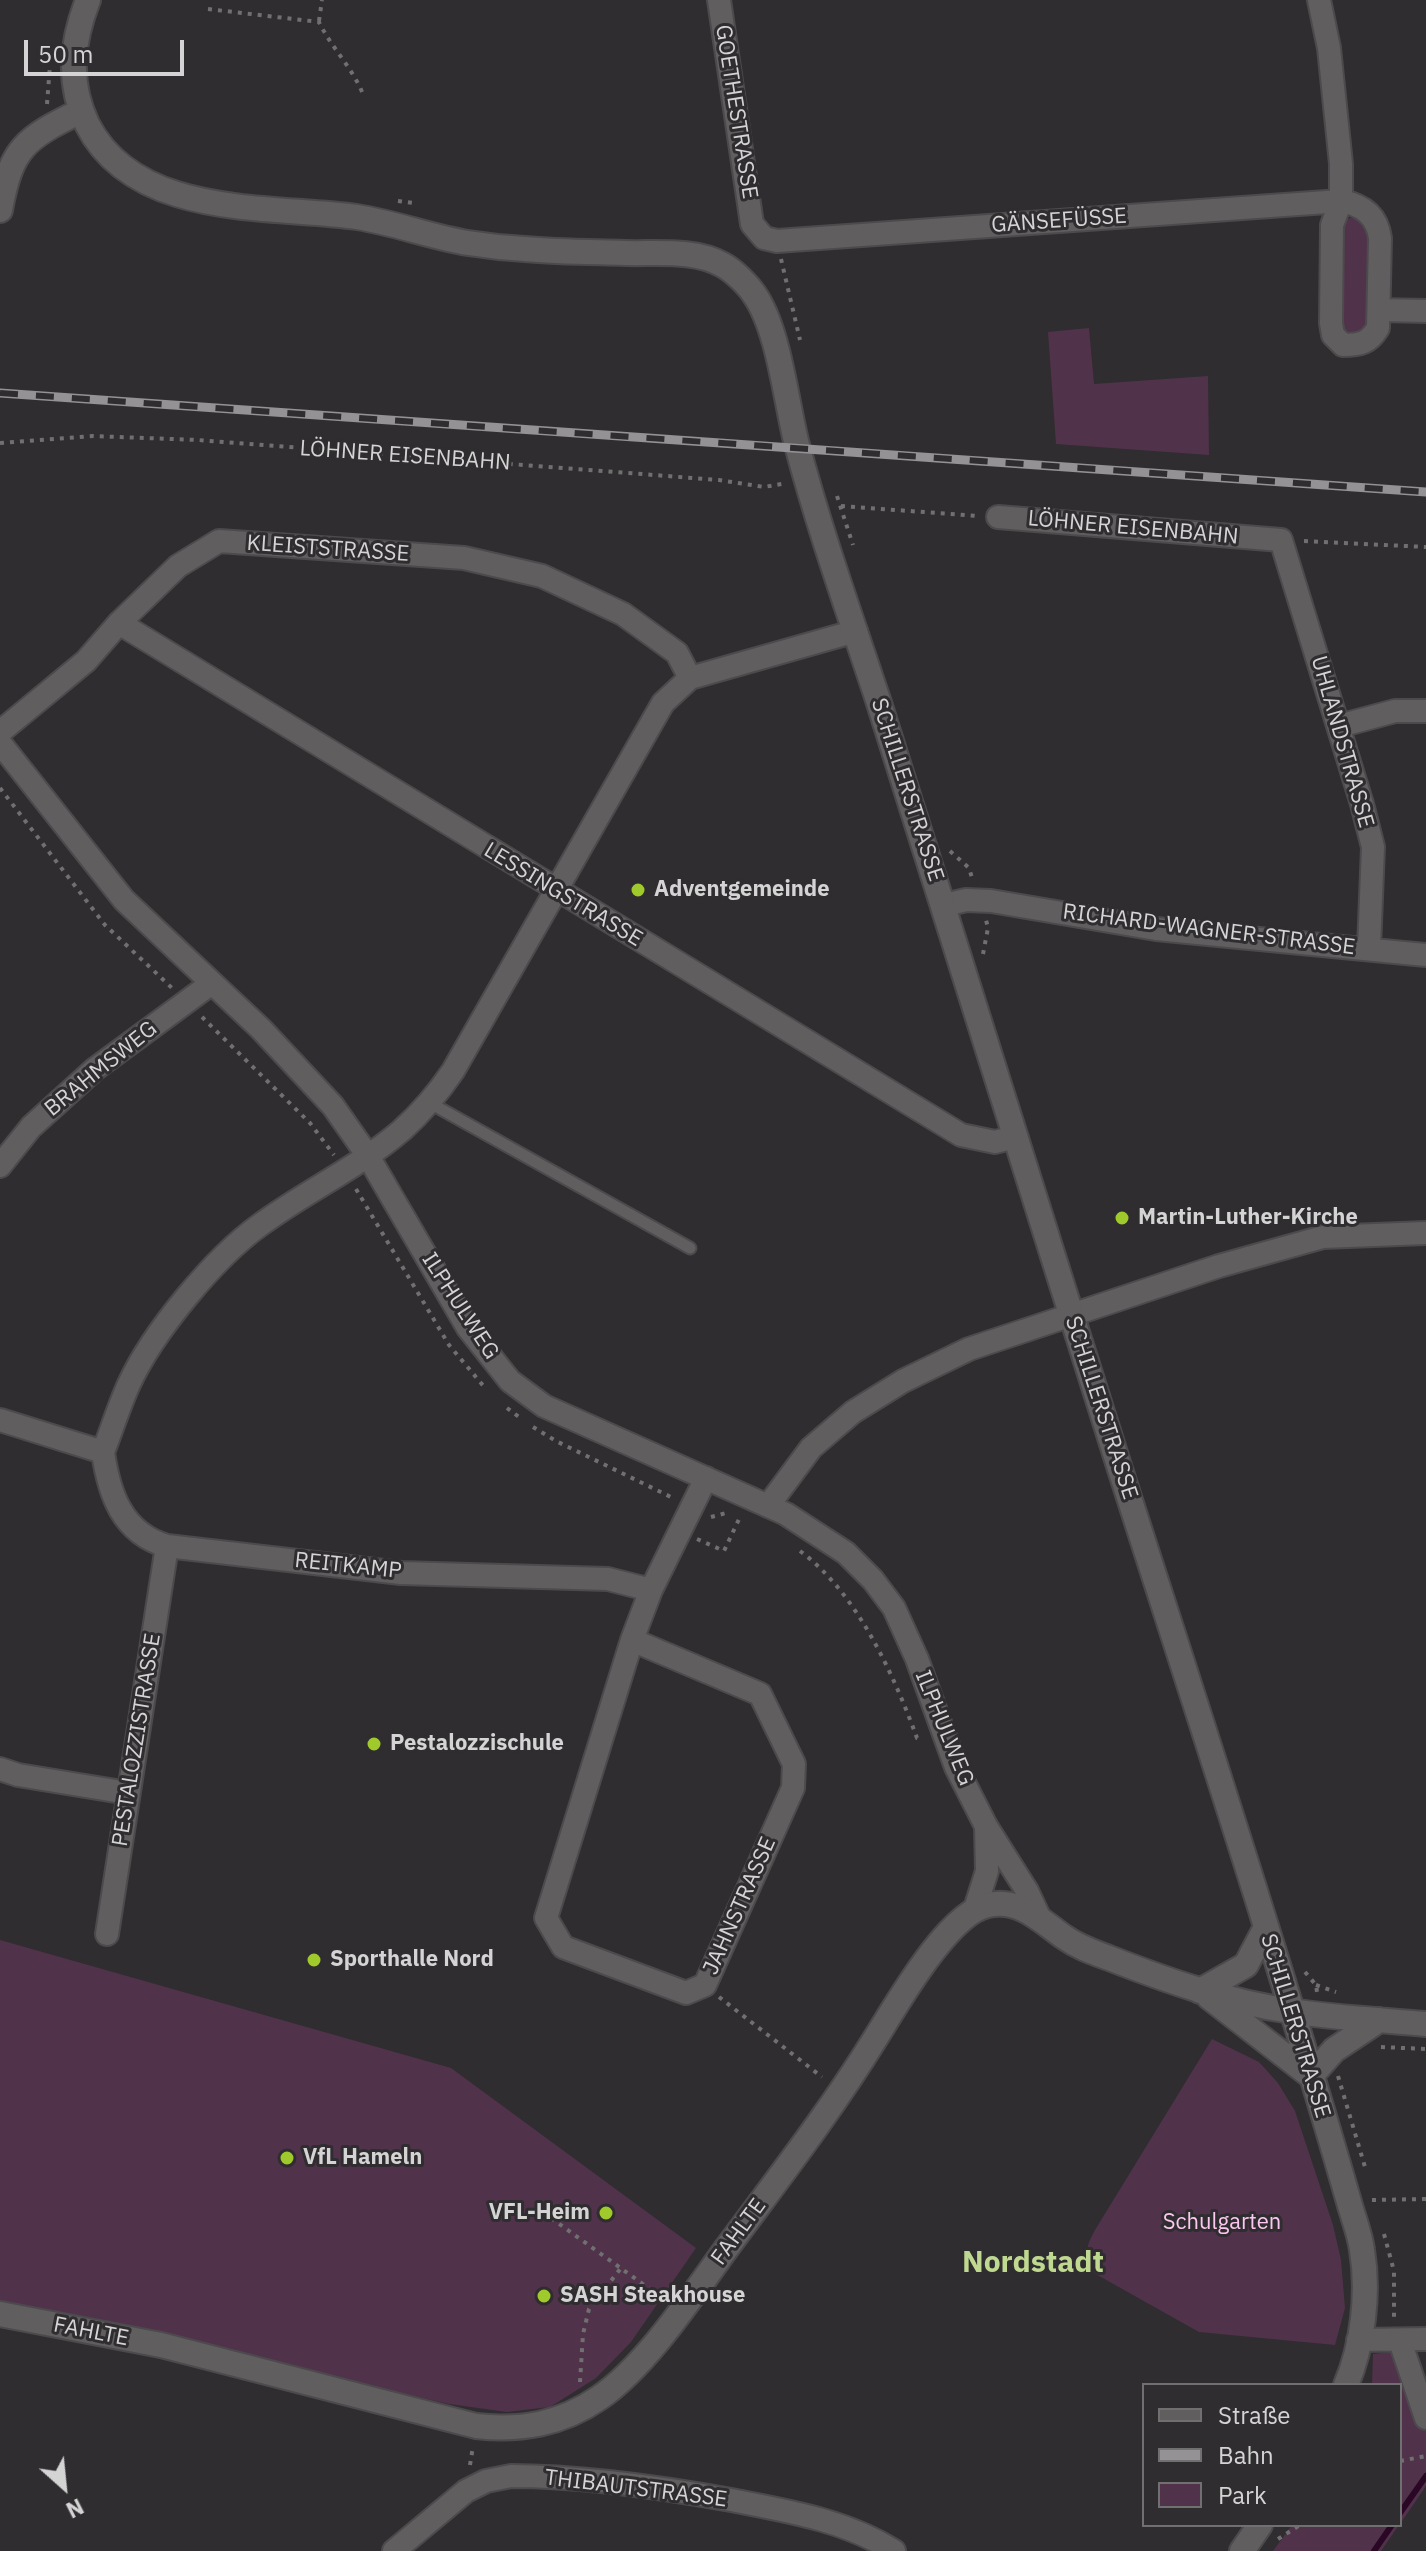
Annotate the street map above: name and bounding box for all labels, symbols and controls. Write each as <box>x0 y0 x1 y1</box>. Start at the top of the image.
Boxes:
street label: GOETHESTRASSE <box>709 23 763 201</box>
scale bar <box>28 24 188 74</box>
text: 50 m <box>38 38 93 70</box>
street label: GÄNSEFÜSSE <box>990 203 1128 239</box>
street label: LÖHNER EISENBAHN <box>299 435 511 477</box>
street label: LÖHNER EISENBAHN <box>1027 506 1239 550</box>
street label: KLEISTSTRASSE <box>246 530 410 568</box>
street label: UHLANDSTRASSE <box>1305 653 1379 831</box>
street label: SCHILLERSTRASSE <box>865 695 949 885</box>
street label: LESSINGSTRASSE <box>479 837 647 953</box>
place label: Adventgemeinde <box>654 877 830 903</box>
marker: Adventgemeinde <box>629 881 647 899</box>
street label: RICHARD-WAGNER-STRASSE <box>1061 899 1357 961</box>
street label: BRAHMSWEG <box>40 1016 162 1122</box>
place label: Martin-Luther-Kirche <box>1138 1205 1358 1231</box>
marker: Martin-Luther-Kirche <box>1113 1209 1131 1227</box>
street label: ILPHULWEG <box>416 1248 504 1364</box>
street label: SCHILLERSTRASSE <box>1059 1313 1143 1503</box>
street label: REITKAMP <box>293 1547 403 1585</box>
street label: PESTALOZZISTRASSE <box>107 1632 167 1848</box>
street label: ILPHULWEG <box>909 1667 979 1789</box>
place label: Pestalozzischule <box>390 1731 564 1757</box>
marker: Pestalozzischule <box>365 1735 383 1753</box>
street label: JAHNSTRASSE <box>698 1833 782 1979</box>
street label: SCHILLERSTRASSE <box>1254 1931 1336 2121</box>
place label: Sporthalle Nord <box>330 1947 494 1973</box>
marker: Sporthalle Nord <box>305 1951 323 1969</box>
place label: VfL Hameln <box>303 2145 422 2171</box>
marker: VfL Hameln <box>278 2149 296 2167</box>
street label: FAHLTE <box>706 2194 772 2270</box>
place label: VFL-Heim <box>489 2200 590 2226</box>
marker: VFL-Heim <box>597 2204 615 2222</box>
park label: Schulgarten <box>1163 2210 1281 2236</box>
district label: Nordstadt <box>962 2245 1104 2281</box>
place label: SASH Steakhouse <box>560 2283 745 2309</box>
marker: SASH Steakhouse <box>535 2287 553 2305</box>
street label: FAHLTE <box>51 2312 131 2352</box>
legend <box>1142 2383 1402 2527</box>
text: Straße <box>1218 2399 1290 2431</box>
text: Bahn <box>1218 2439 1274 2471</box>
north arrow <box>24 2447 104 2527</box>
street label: THIBAUTSTRASSE <box>543 2465 729 2513</box>
text: Park <box>1218 2479 1267 2511</box>
text: N <box>61 2492 89 2525</box>

